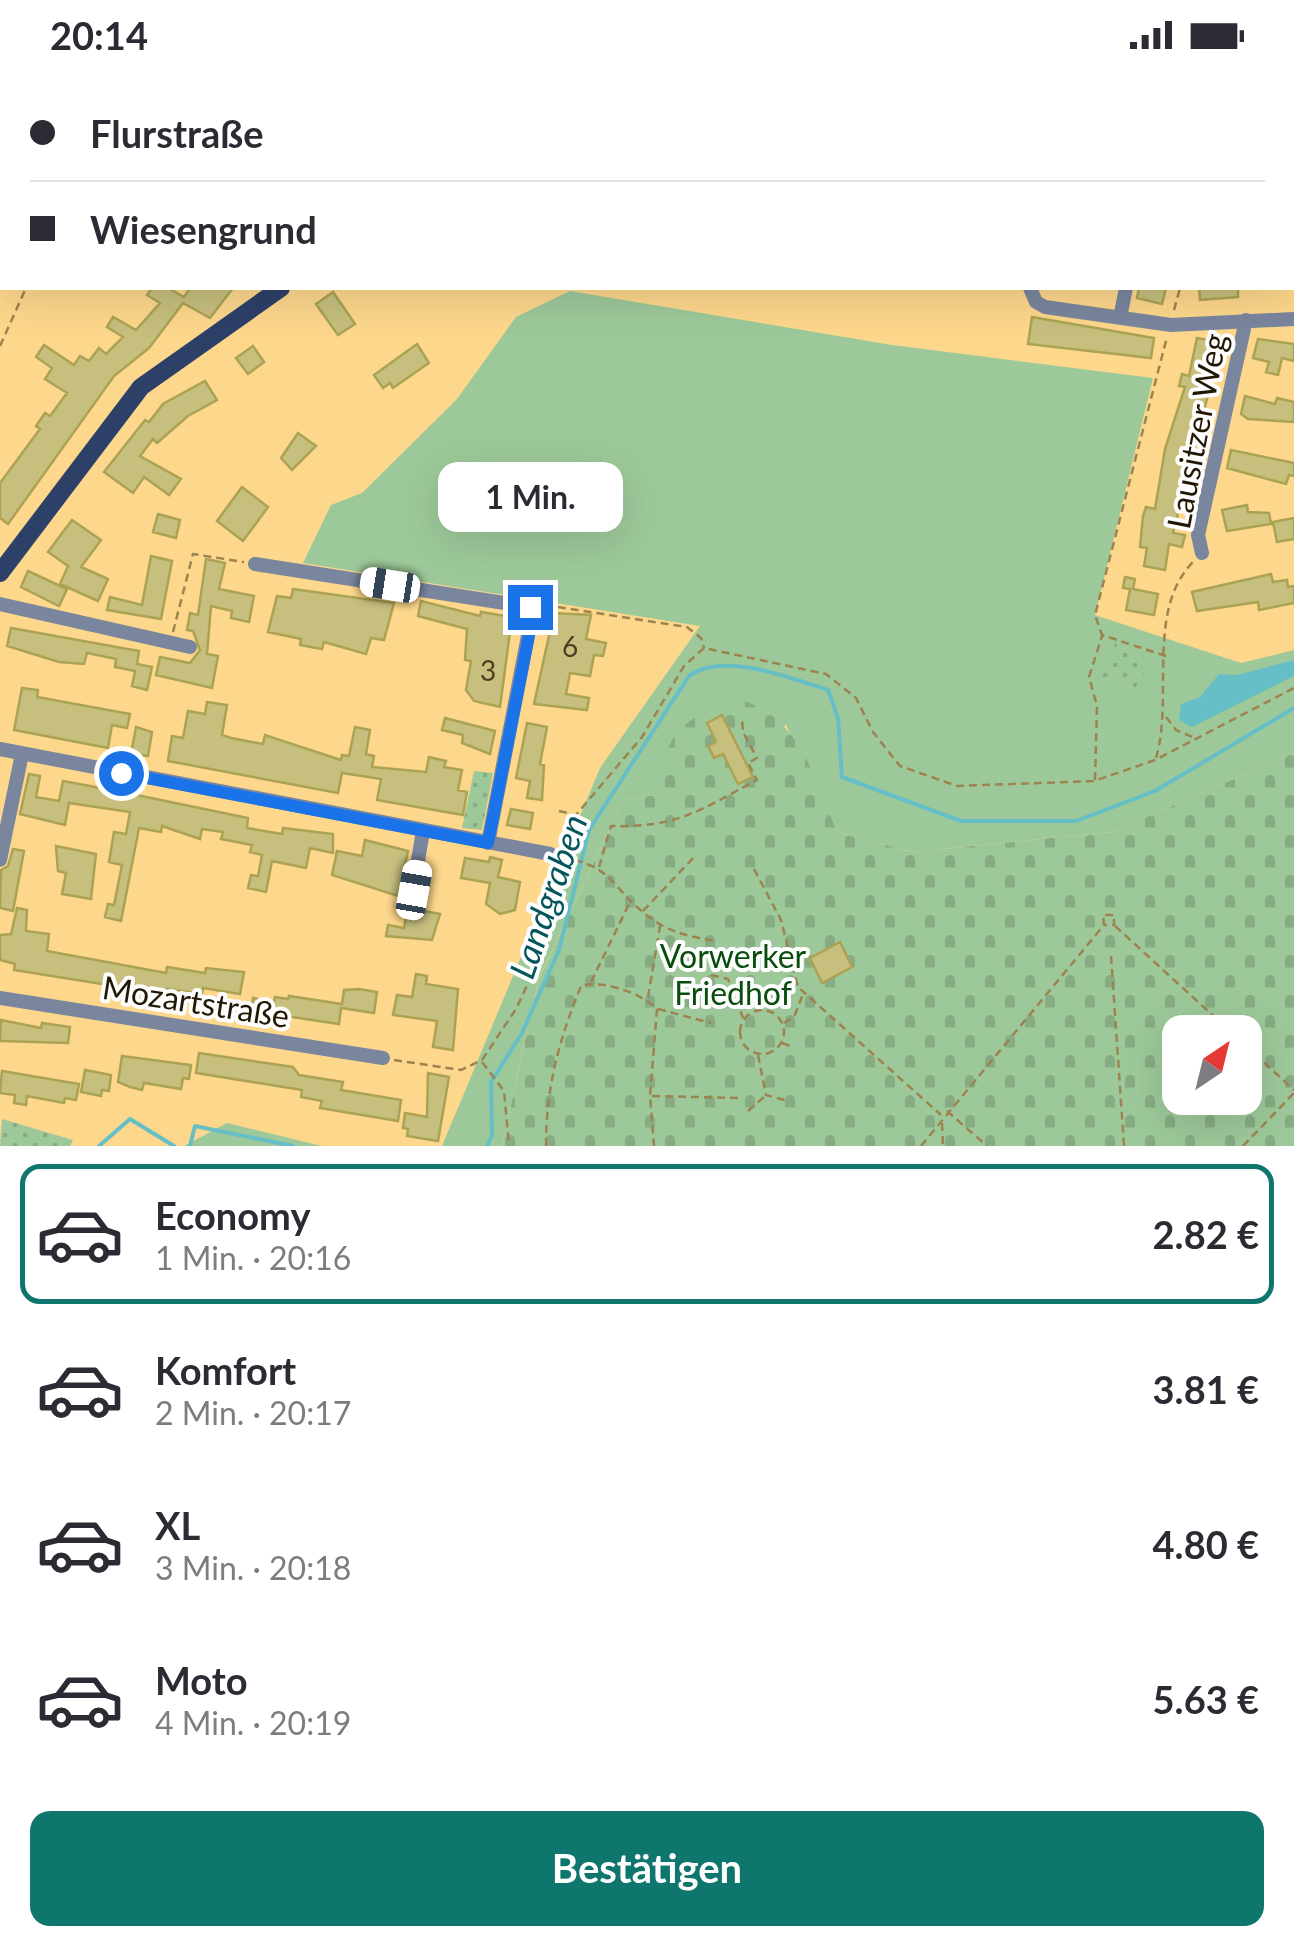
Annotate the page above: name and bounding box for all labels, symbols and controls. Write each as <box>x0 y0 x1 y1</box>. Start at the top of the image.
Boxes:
text: 20:14 <box>50 12 148 58</box>
text: Flurstraße <box>90 110 263 156</box>
text: Wiesengrund <box>90 206 317 252</box>
street label: Lausitzer Weg <box>1158 330 1234 532</box>
callout: 1 Min. <box>438 462 622 532</box>
text: 1 Min. <box>485 477 576 516</box>
car <box>358 565 422 605</box>
route end <box>508 585 553 630</box>
house number: 6 <box>562 629 578 663</box>
house number: 3 <box>480 653 496 687</box>
route start <box>99 751 144 796</box>
water label: Landgraben <box>499 808 595 984</box>
car <box>394 858 434 922</box>
park label: Vorwerker Friedhof <box>660 936 807 1012</box>
street label: Mozartstraße <box>100 967 292 1035</box>
north arrow <box>1162 1015 1262 1115</box>
map controls <box>1162 1015 1262 1115</box>
icon: car <box>35 1189 125 1279</box>
text: Economy <box>155 1192 310 1238</box>
text: 2.82 € <box>1153 1211 1259 1257</box>
text: 1 Min. · 20:16 <box>155 1238 351 1277</box>
icon: car <box>35 1344 125 1434</box>
text: Komfort <box>155 1347 296 1393</box>
text: 3.81 € <box>1153 1366 1259 1412</box>
text: 2 Min. · 20:17 <box>155 1393 351 1432</box>
icon: car <box>35 1499 125 1589</box>
text: XL <box>155 1502 200 1548</box>
text: 4.80 € <box>1153 1521 1259 1567</box>
text: 3 Min. · 20:18 <box>155 1548 351 1587</box>
icon: car <box>35 1654 125 1744</box>
text: Moto <box>155 1657 248 1703</box>
text: 5.63 € <box>1153 1676 1259 1722</box>
text: 4 Min. · 20:19 <box>155 1703 351 1742</box>
button: Bestätigen <box>30 1811 1264 1926</box>

